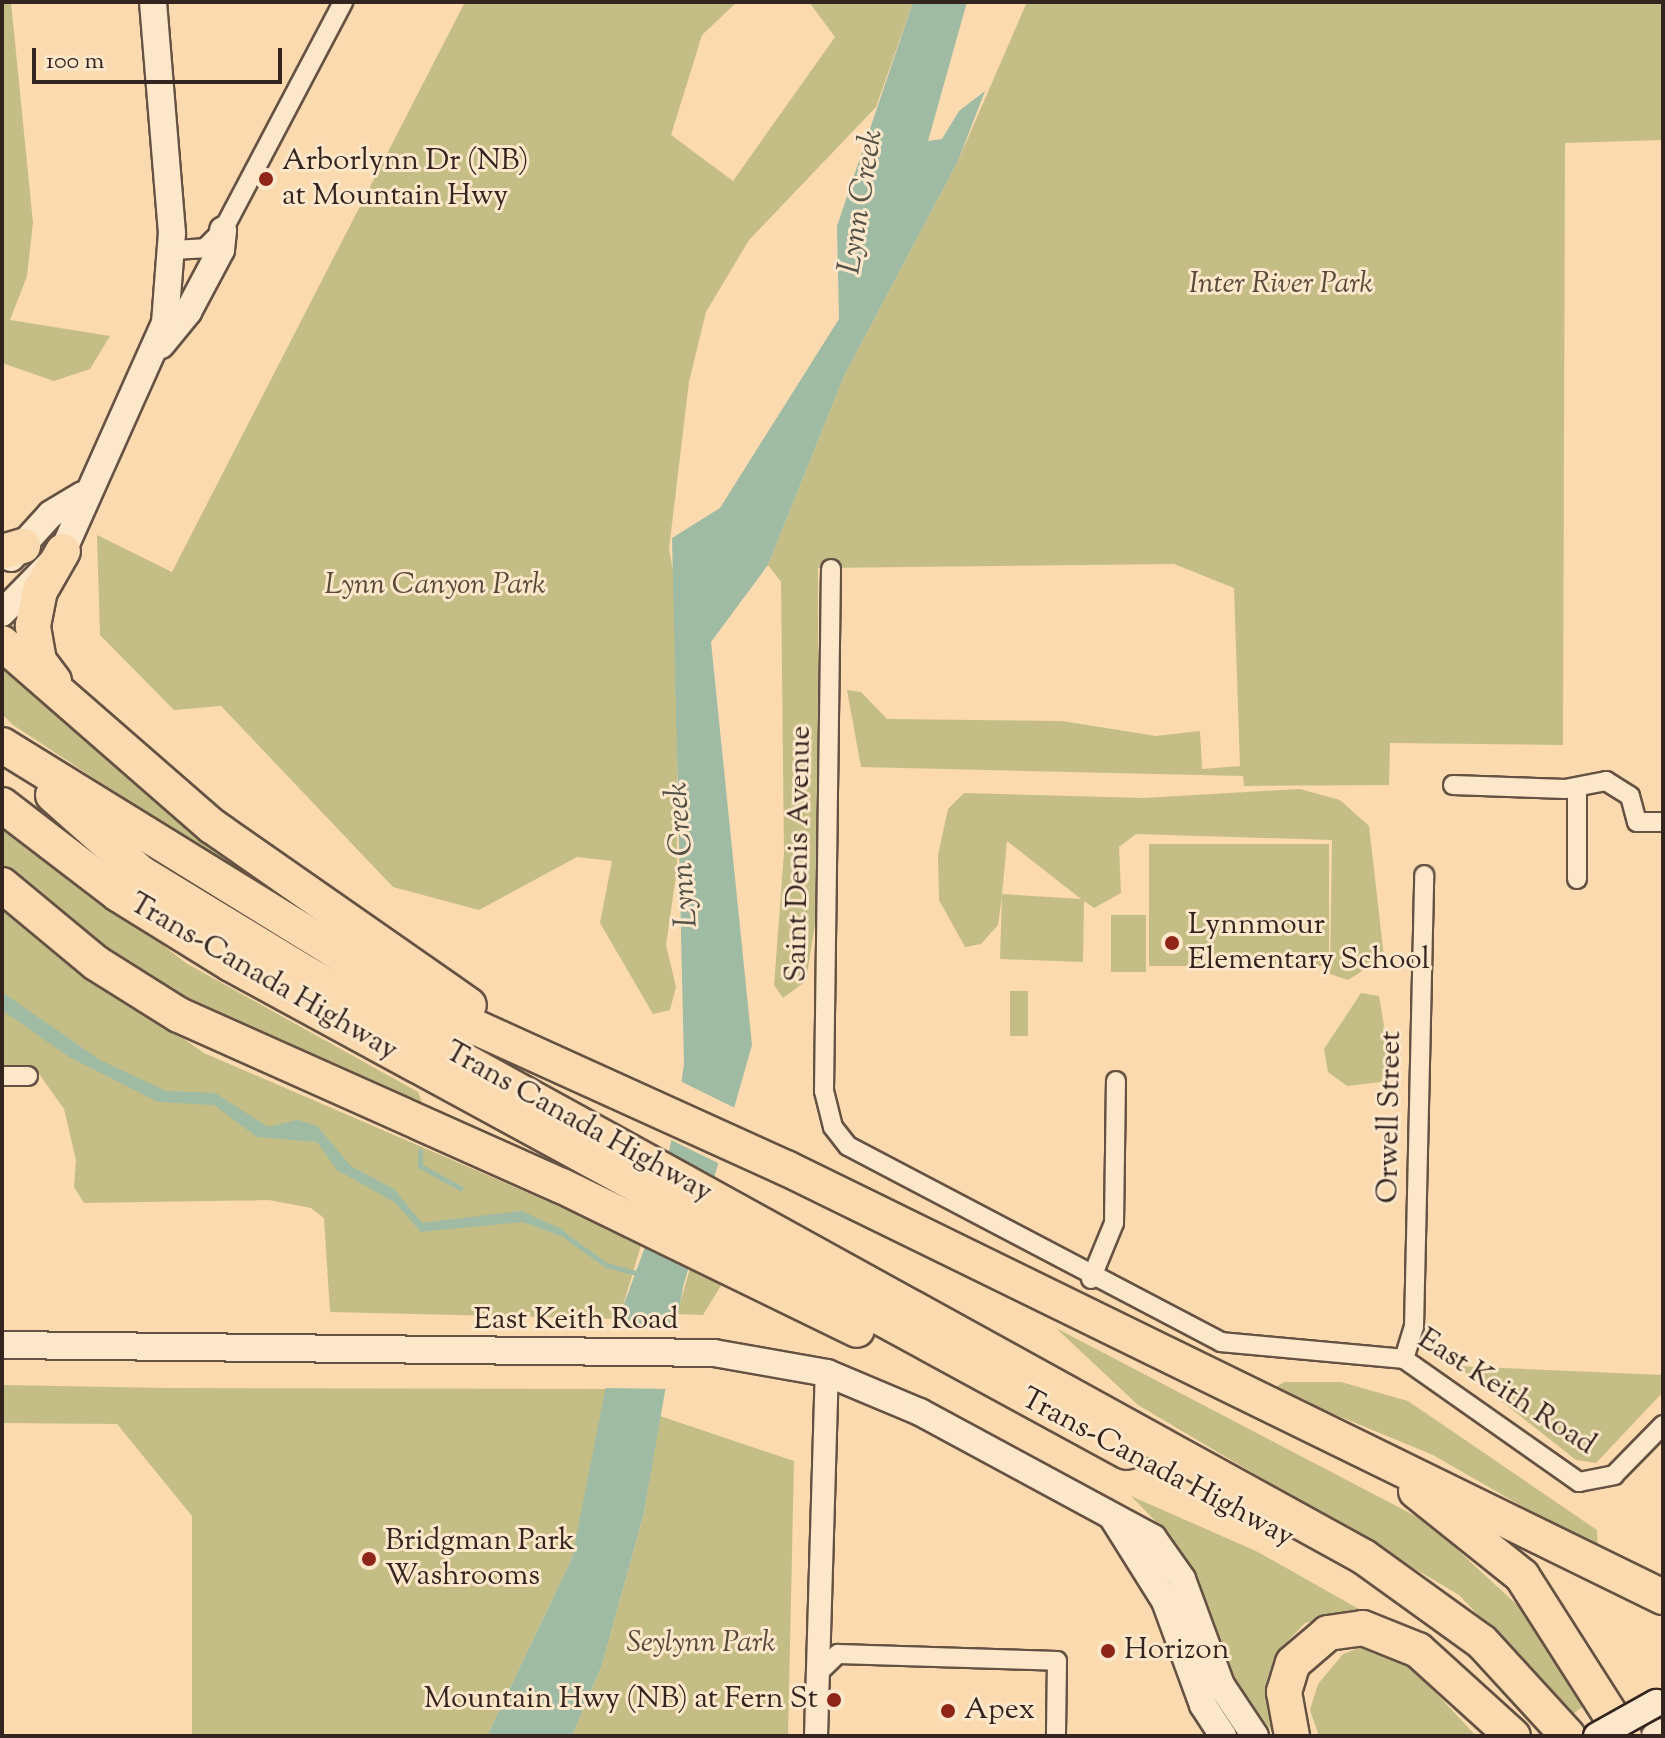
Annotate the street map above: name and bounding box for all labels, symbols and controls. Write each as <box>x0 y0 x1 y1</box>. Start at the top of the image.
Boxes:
scale bar <box>36 32 286 82</box>
text: 100 m <box>46 45 104 79</box>
water label: Lynn Creek <box>832 127 892 277</box>
place label: Arborlynn Dr (NB) at Mountain Hwy <box>282 144 528 214</box>
marker: Arborlynn Dr (NB) at Mountain Hwy <box>257 170 275 188</box>
park label: Inter River Park <box>1189 267 1373 303</box>
park label: Lynn Canyon Park <box>324 568 546 604</box>
street label: Saint Denis Avenue <box>780 725 820 983</box>
water label: Lynn Creek <box>659 781 707 929</box>
street label: Trans-Canada Highway <box>122 886 404 1070</box>
place label: Lynnmour Elementary School <box>1188 908 1430 978</box>
marker: Lynnmour Elementary School <box>1163 934 1181 952</box>
street label: Orwell Street <box>1371 1030 1411 1204</box>
street label: Trans Canada Highway <box>438 1034 718 1212</box>
street label: East Keith Road <box>474 1303 678 1339</box>
street label: East Keith Road <box>1410 1322 1602 1464</box>
street label: Trans-Canada Highway <box>1014 1382 1300 1556</box>
place label: Bridgman Park Washrooms <box>385 1524 575 1594</box>
marker: Bridgman Park Washrooms <box>360 1550 378 1568</box>
park label: Seylynn Park <box>626 1626 776 1662</box>
place label: Horizon <box>1124 1633 1229 1669</box>
marker: Horizon <box>1099 1642 1117 1660</box>
place label: Mountain Hwy (NB) at Fern St <box>424 1682 818 1718</box>
marker: Mountain Hwy (NB) at Fern St <box>825 1691 843 1709</box>
place label: Apex <box>964 1693 1035 1729</box>
marker: Apex <box>939 1702 957 1720</box>

